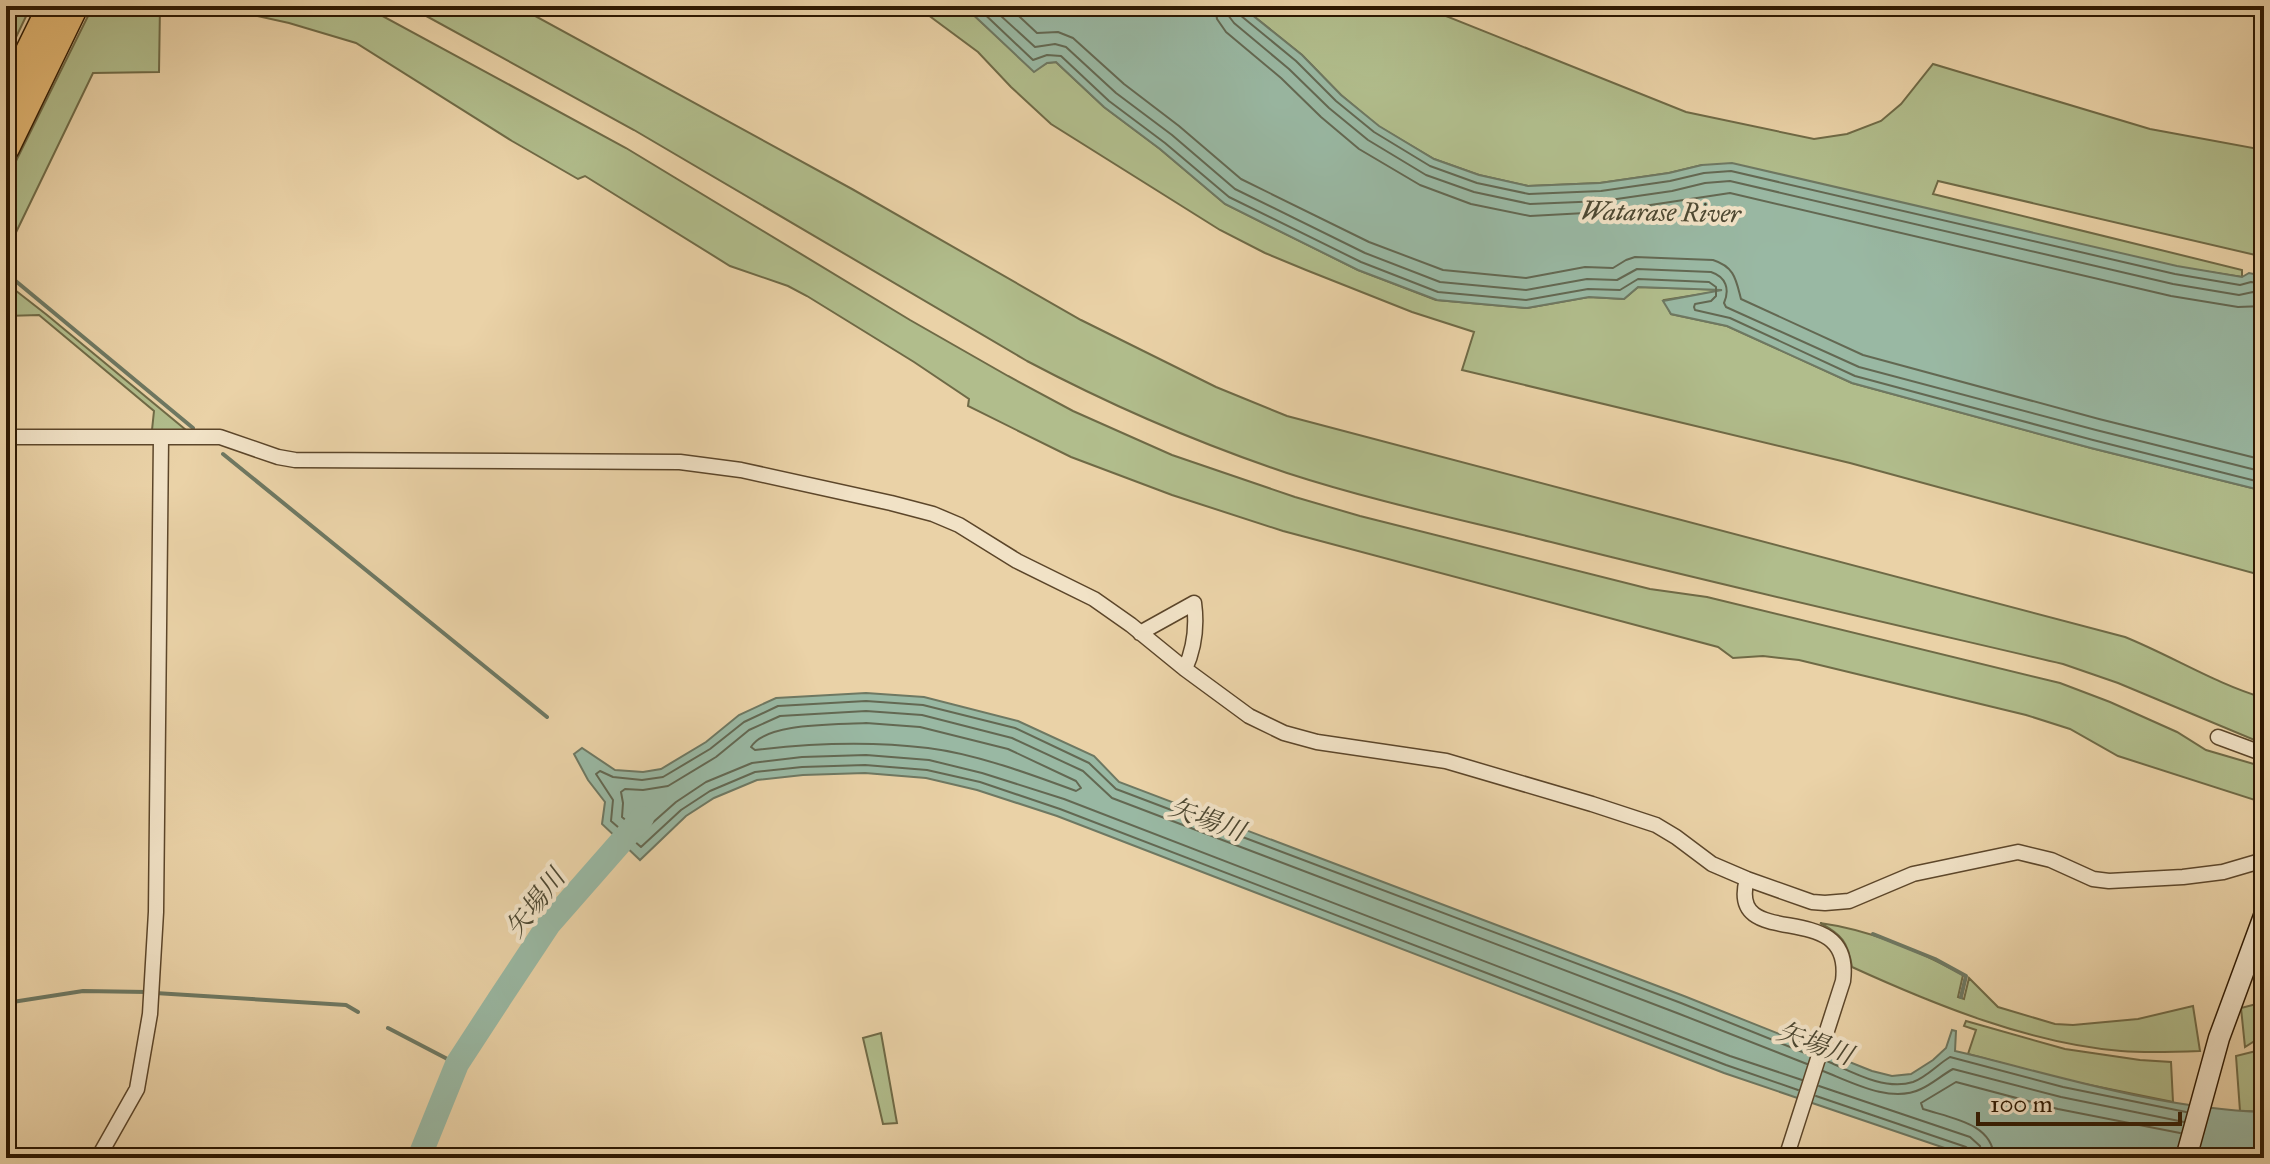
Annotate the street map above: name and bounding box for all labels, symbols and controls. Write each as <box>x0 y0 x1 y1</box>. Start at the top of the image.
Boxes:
water label: Watarase River <box>1581 195 1742 229</box>
water label: 矢場川 <box>1165 791 1252 848</box>
water label: 矢場川 <box>498 860 573 944</box>
water label: 矢場川 <box>1773 1015 1860 1072</box>
scale bar <box>1978 1076 2180 1126</box>
text: 100 m <box>1990 1089 2053 1119</box>

